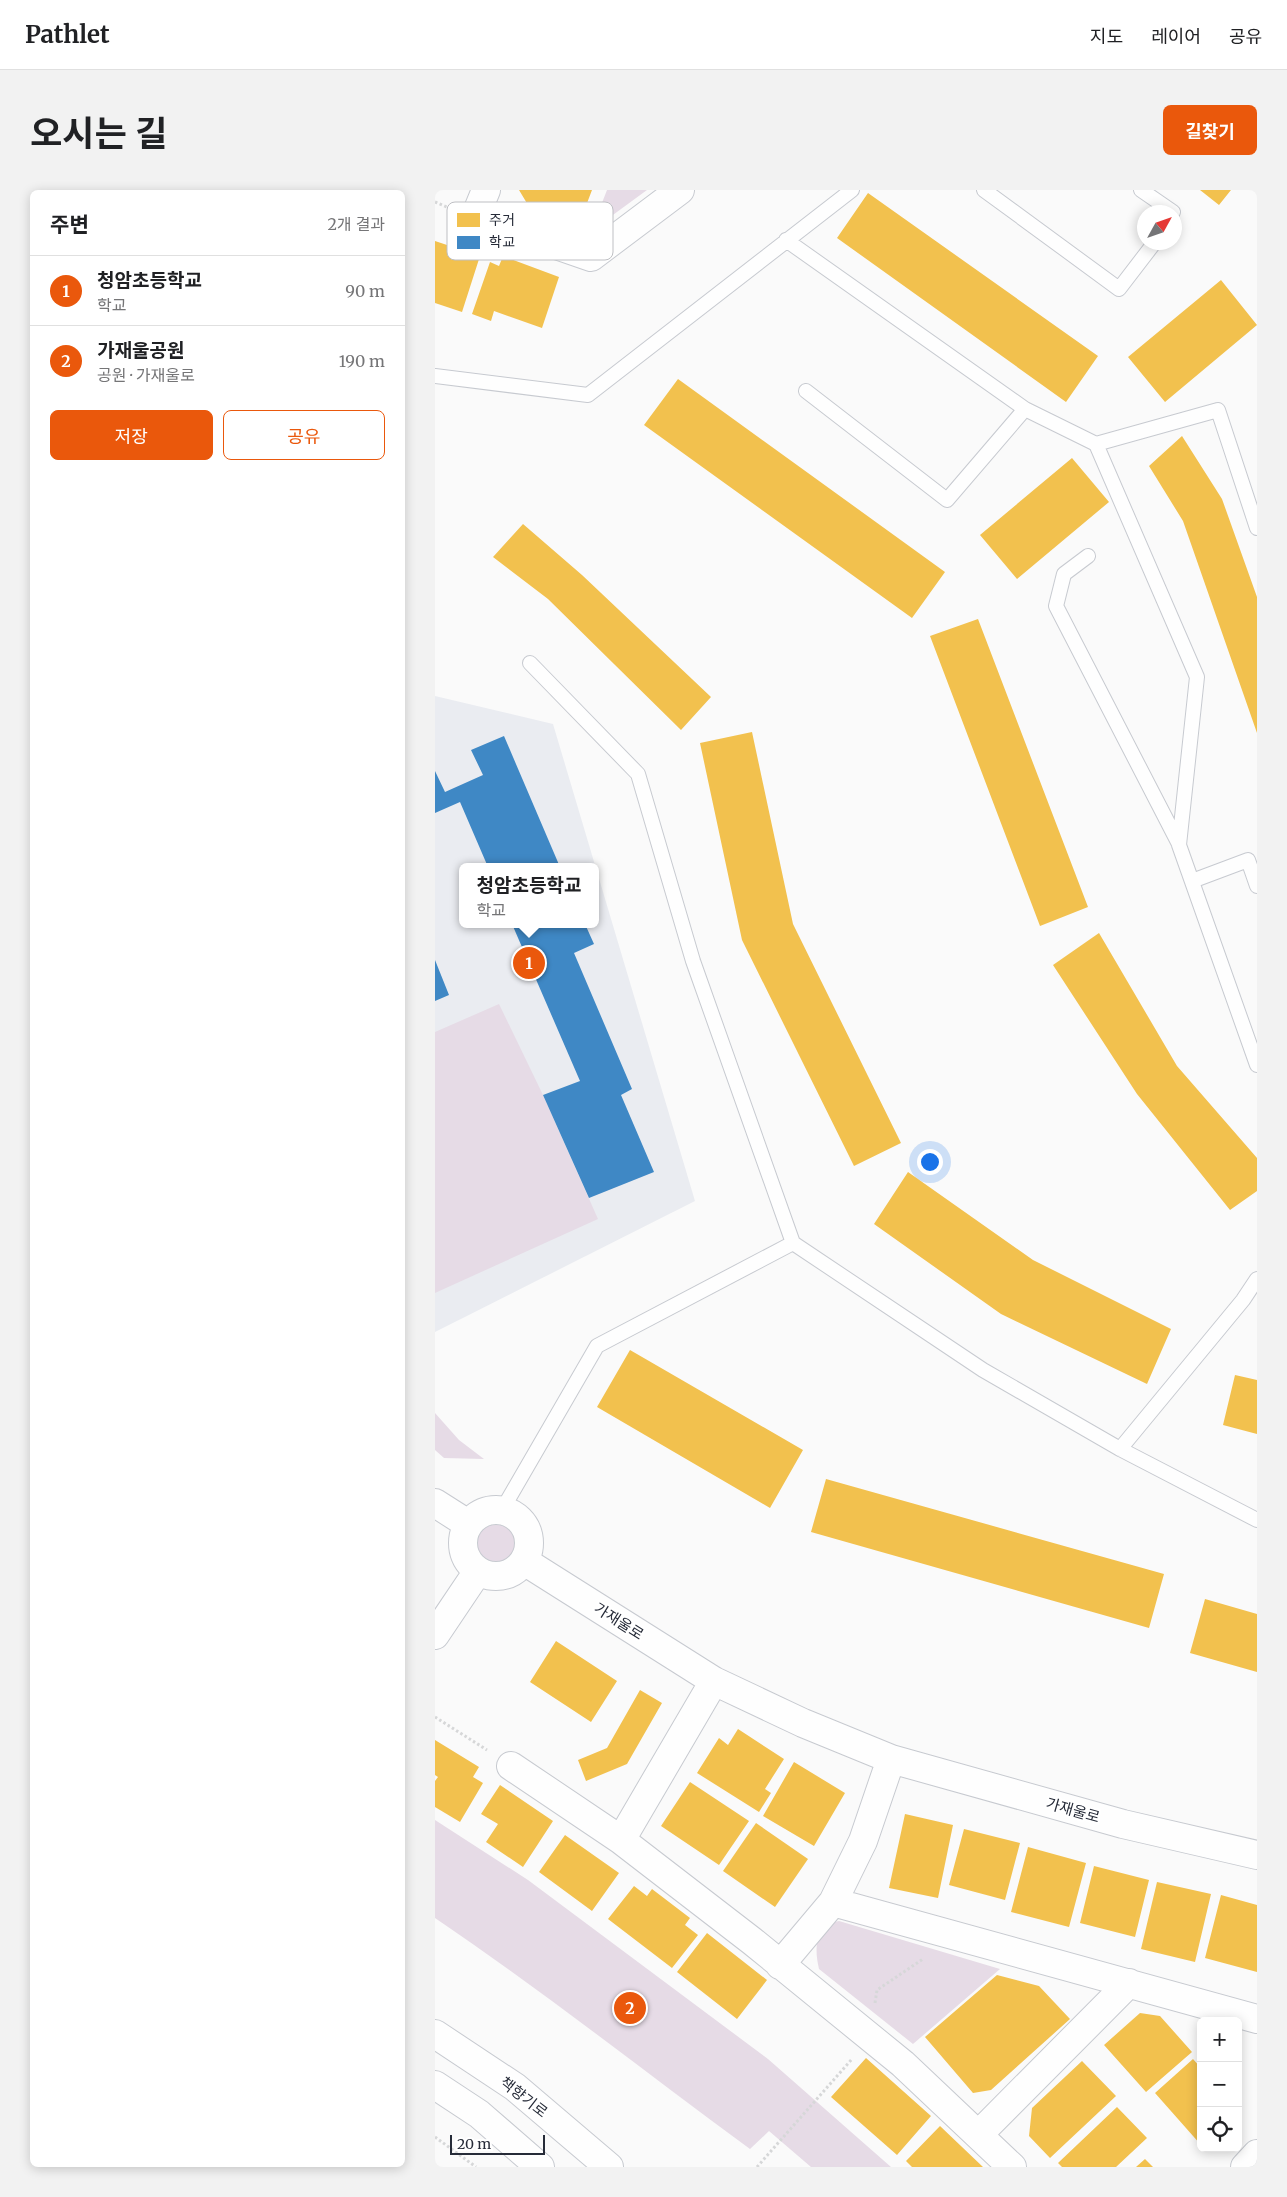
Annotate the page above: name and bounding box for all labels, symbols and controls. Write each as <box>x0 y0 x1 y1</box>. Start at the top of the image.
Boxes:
text: Pathlet <box>25 19 110 50</box>
text: 지도 <box>1090 25 1123 48</box>
text: 레이어 <box>1151 25 1201 48</box>
text: 공유 <box>1229 25 1262 48</box>
button: 길찾기 <box>1163 105 1257 155</box>
text: 오시는 길 <box>30 112 167 156</box>
legend <box>447 202 613 260</box>
north arrow <box>1137 205 1182 250</box>
text: 주변 <box>50 211 89 238</box>
text: 주거 <box>489 211 515 229</box>
text: 2개 결과 <box>328 214 385 234</box>
text: 학교 <box>489 233 515 251</box>
text: 청암초등학교 <box>97 268 202 292</box>
text: 1 <box>62 281 70 301</box>
text: 90 m <box>345 281 385 301</box>
text: 학교 <box>97 295 126 315</box>
text: 가재울공원 <box>97 338 184 362</box>
text: 2 <box>61 351 71 371</box>
text: 190 m <box>339 351 385 371</box>
text: 공원 · 가재울로 <box>97 365 195 385</box>
button: 저장 <box>50 410 213 460</box>
button: 공유 <box>223 410 385 460</box>
popup <box>459 863 599 928</box>
text: 청암초등학교 <box>477 873 581 897</box>
text: 학교 <box>477 900 506 920</box>
pin: 1 <box>513 944 545 982</box>
your location <box>917 1149 943 1175</box>
street label: 가재울로 <box>591 1598 647 1644</box>
street label: 가재울로 <box>1044 1793 1102 1827</box>
pin: 2 <box>614 1989 646 2027</box>
map controls <box>1197 2017 1242 2152</box>
button: + <box>1197 2017 1242 2062</box>
button: − <box>1197 2062 1242 2107</box>
street label: 책향기로 <box>496 2073 552 2121</box>
button: locate <box>1197 2107 1242 2152</box>
scale bar <box>450 2132 545 2155</box>
text: 20 m <box>457 2135 491 2153</box>

